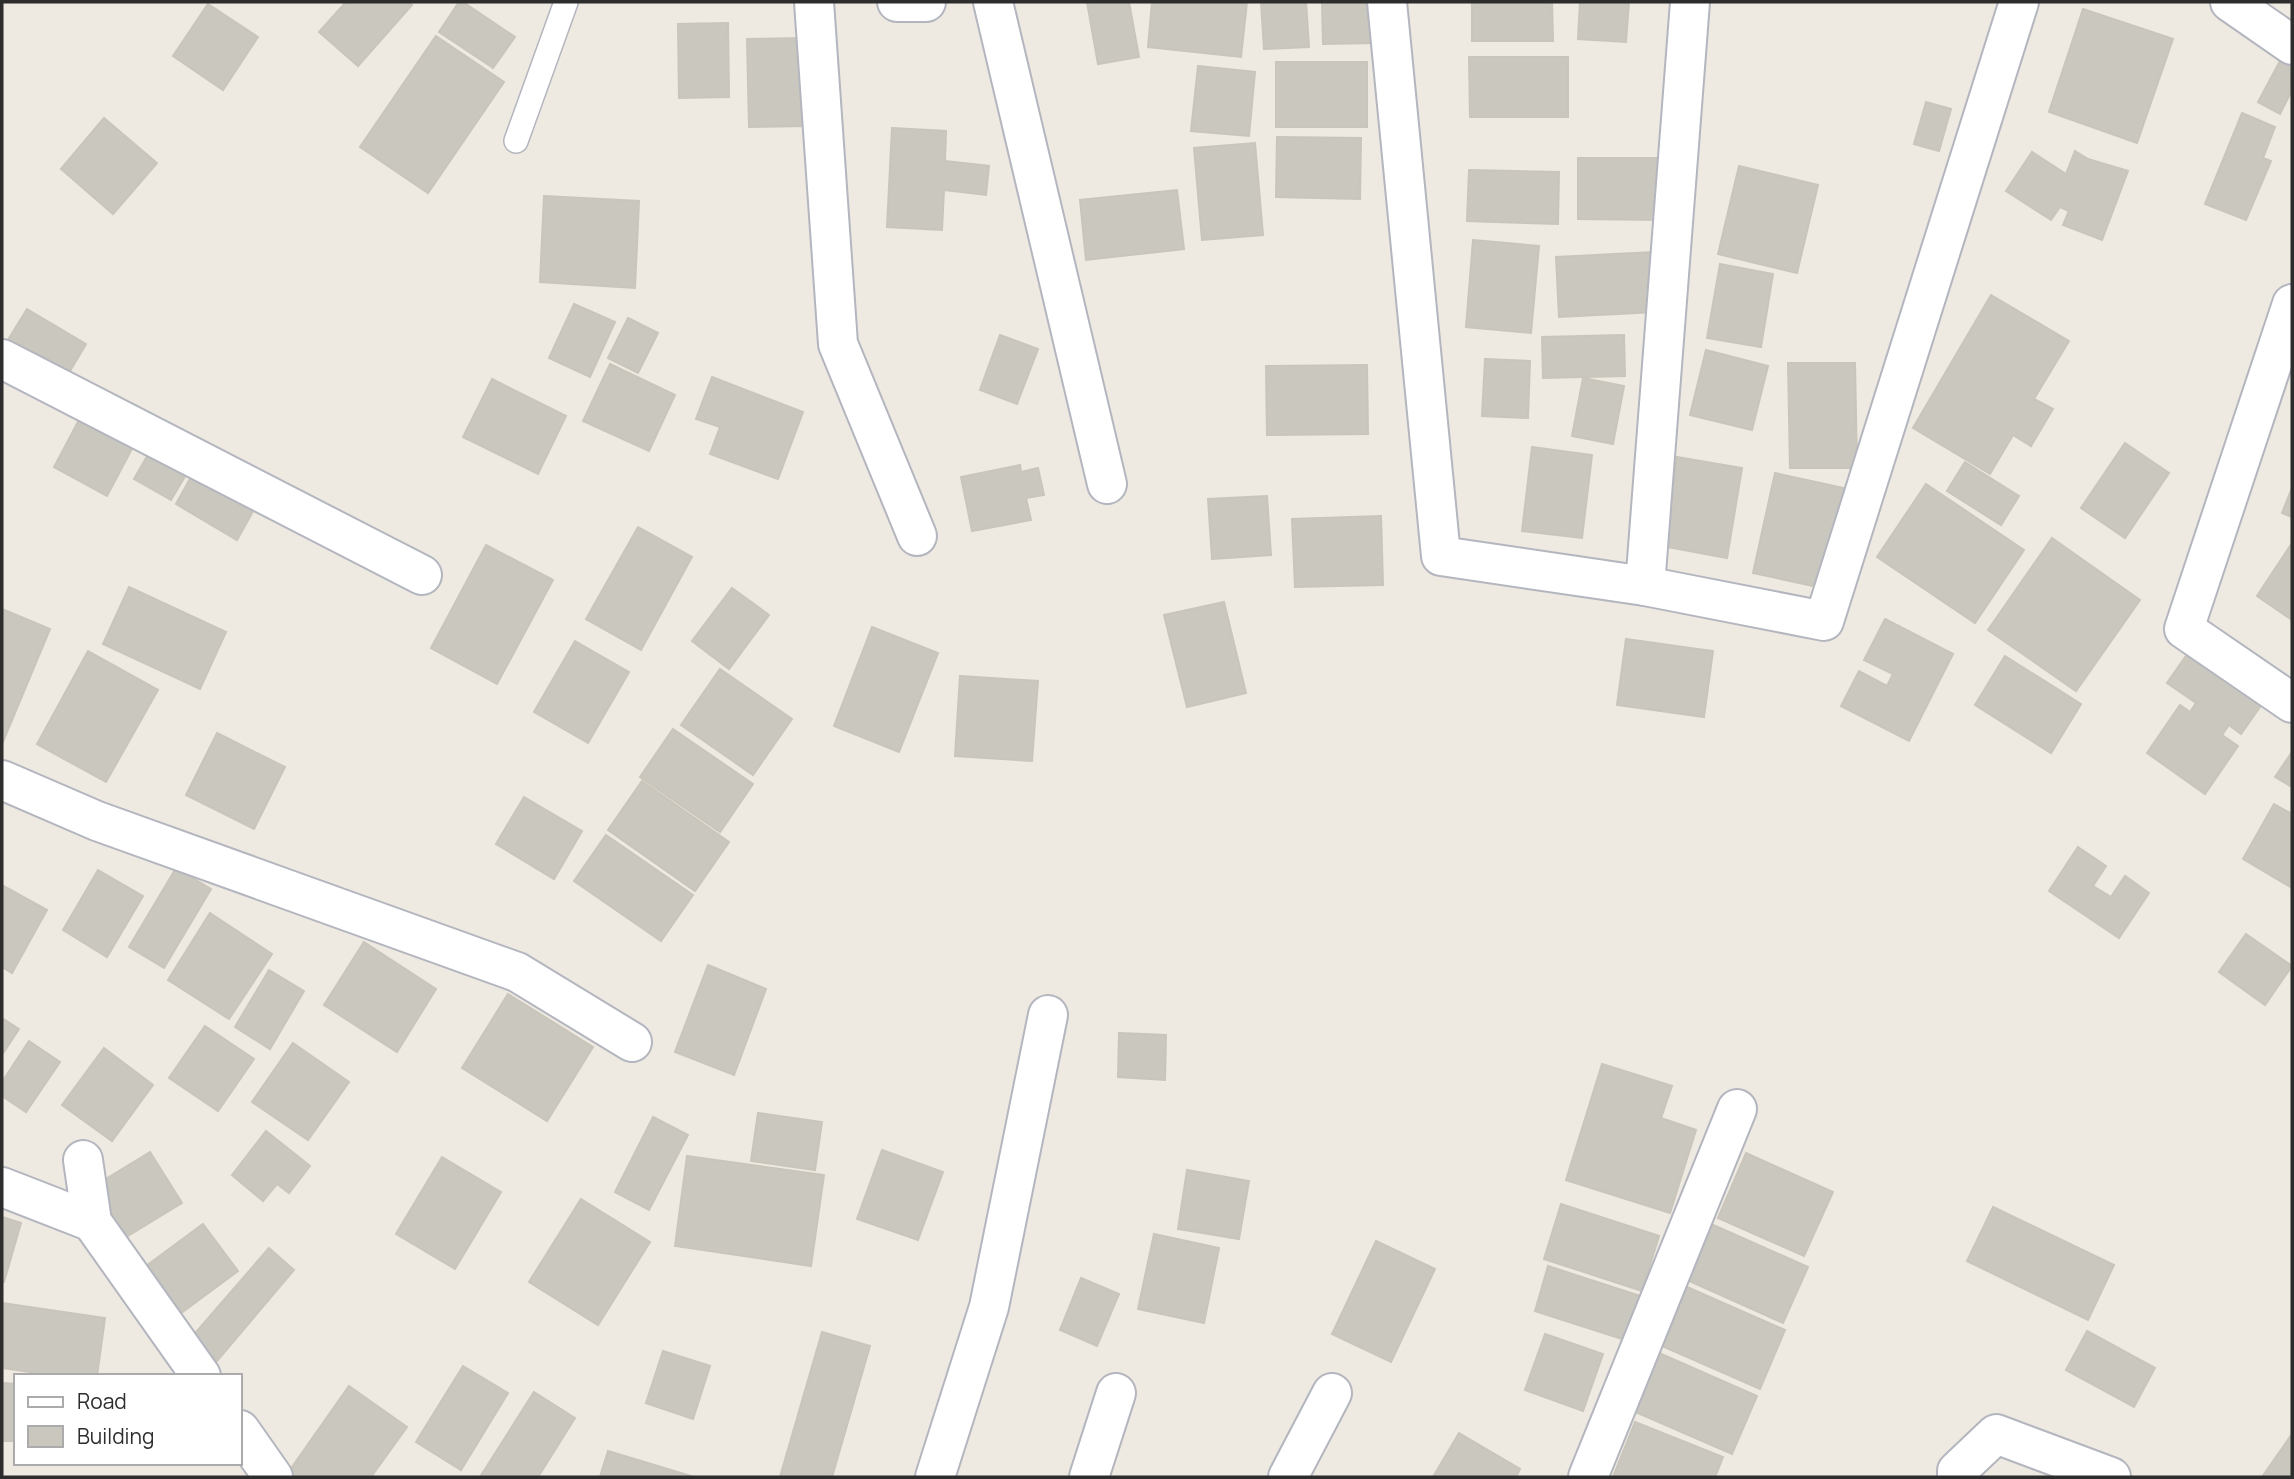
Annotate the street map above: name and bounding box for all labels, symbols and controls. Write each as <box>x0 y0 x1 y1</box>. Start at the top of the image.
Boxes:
legend <box>14 1374 242 1465</box>
text: Road <box>77 1387 127 1415</box>
text: Building <box>77 1422 154 1450</box>

